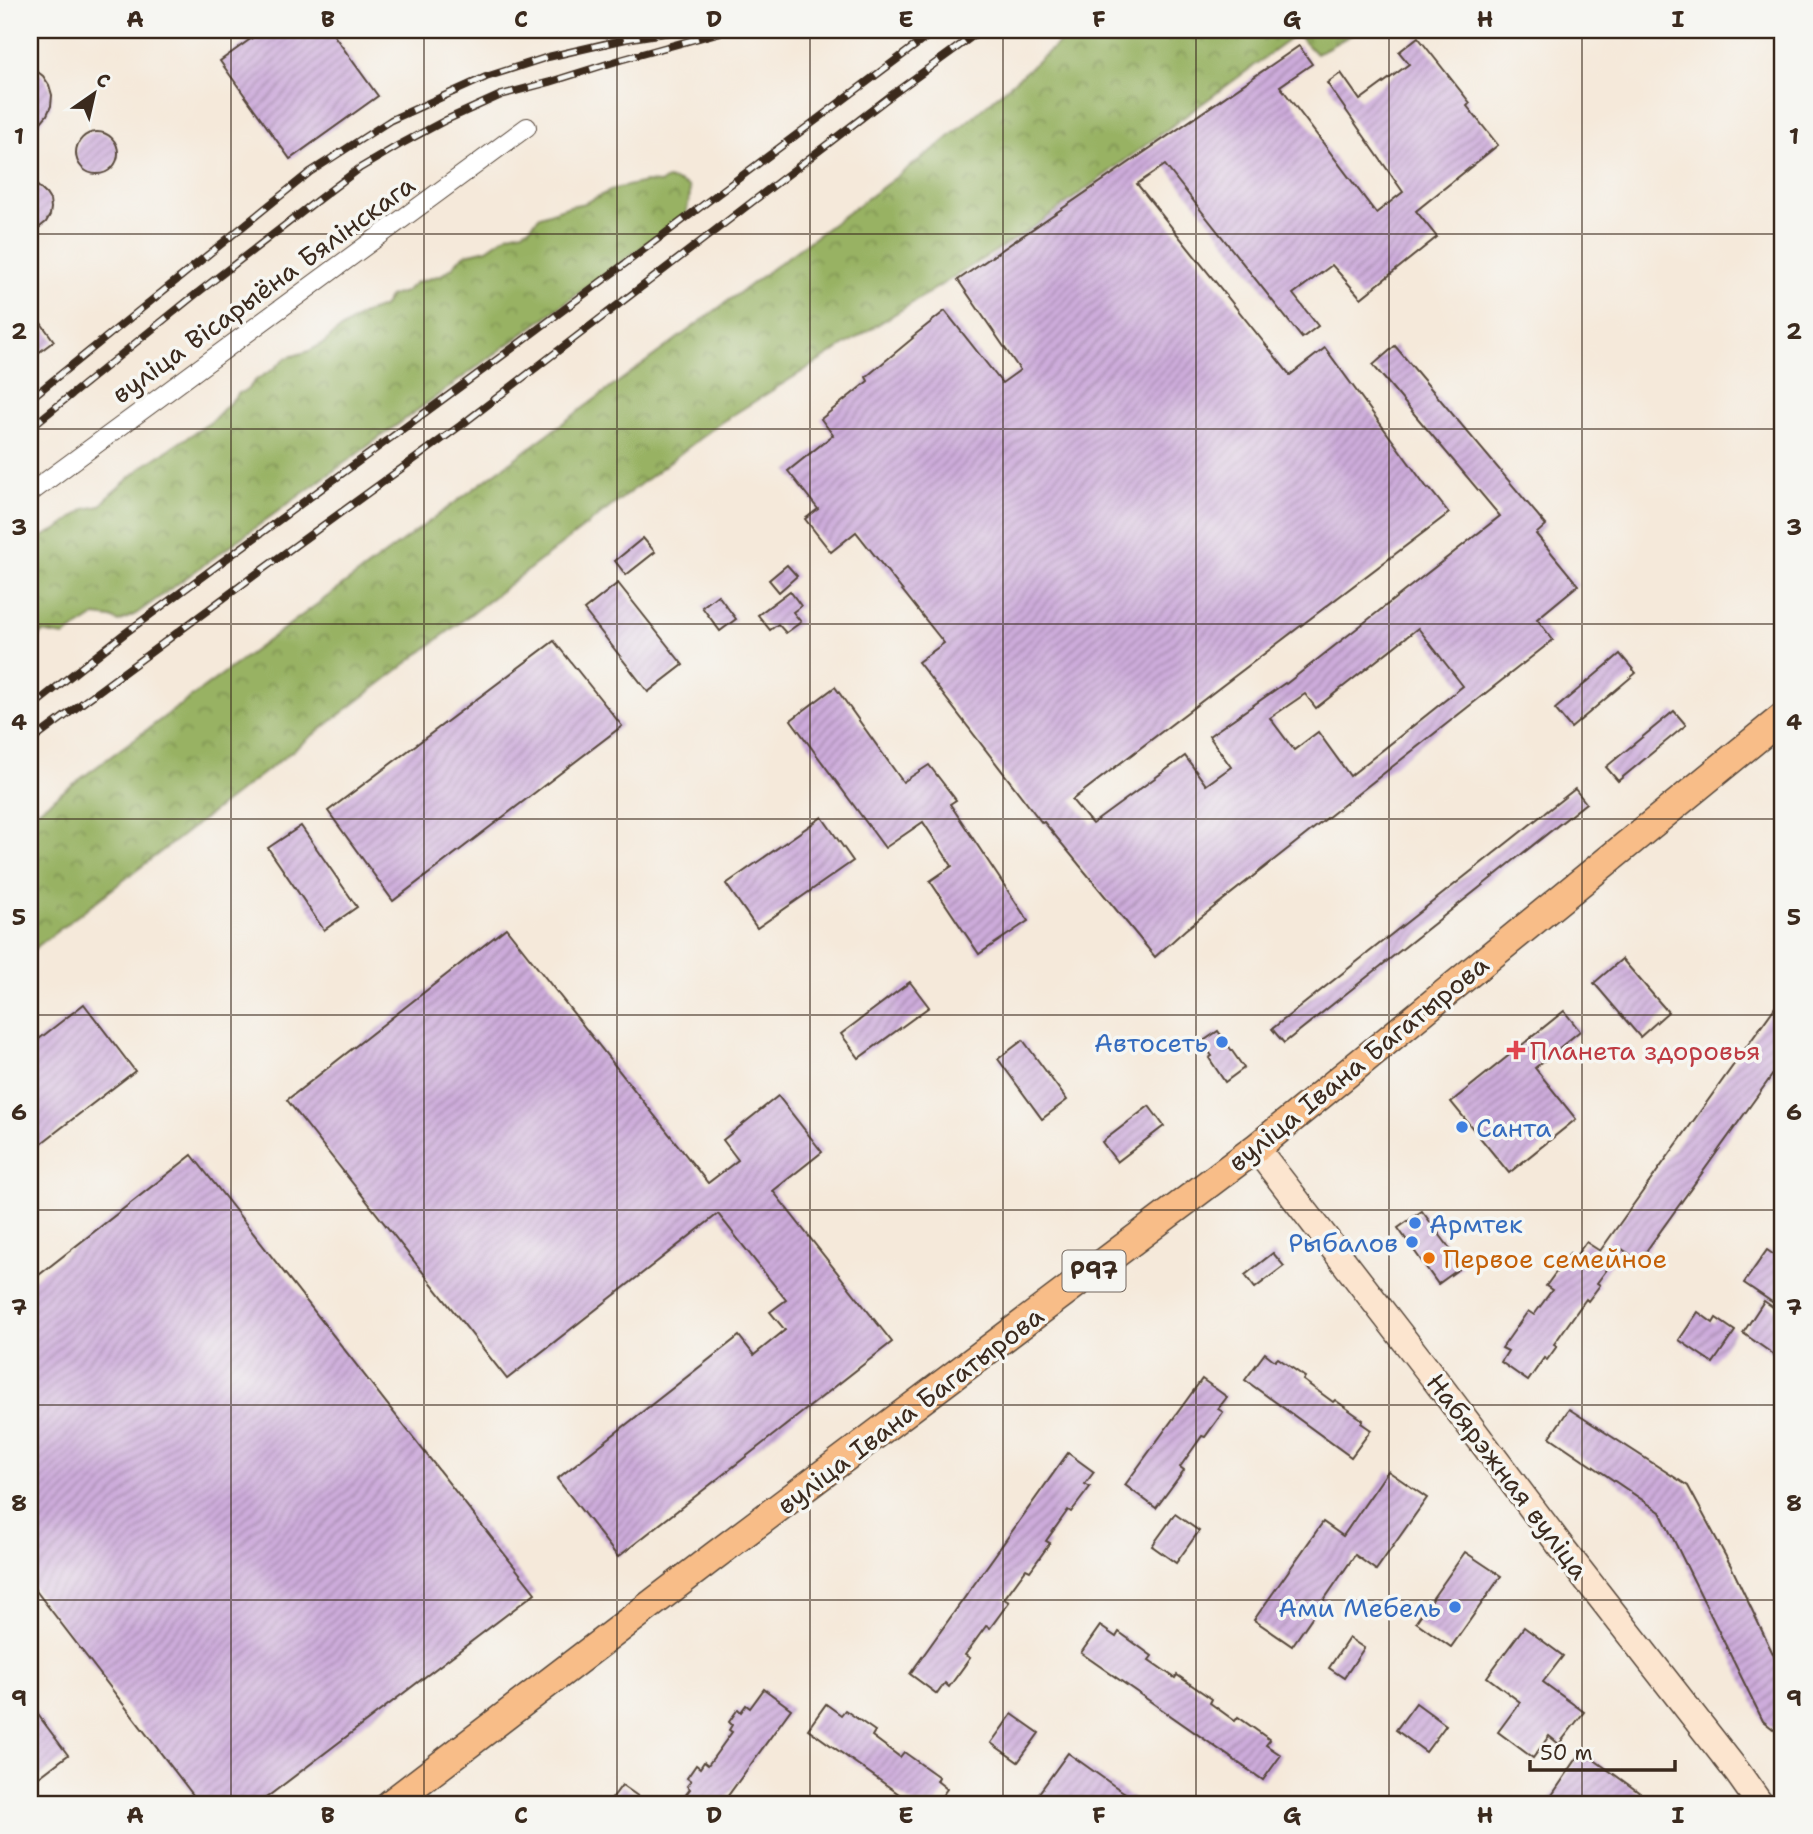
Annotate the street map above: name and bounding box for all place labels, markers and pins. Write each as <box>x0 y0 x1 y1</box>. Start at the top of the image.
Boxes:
place label: Автосеть <box>1094 1025 1208 1060</box>
place label: Планета здоровья <box>1530 1033 1760 1068</box>
marker: Автосеть <box>1214 1034 1230 1050</box>
marker: Планета здоровья <box>1508 1042 1524 1058</box>
place label: Санта <box>1476 1110 1551 1145</box>
marker: Санта <box>1454 1119 1470 1135</box>
place label: Армтек <box>1429 1206 1523 1241</box>
marker: Армтек <box>1407 1215 1423 1231</box>
place label: Рыбалов <box>1288 1225 1398 1260</box>
marker: Рыбалов <box>1404 1234 1420 1250</box>
place label: Первое семейное <box>1443 1241 1667 1276</box>
marker: Первое семейное <box>1421 1250 1437 1266</box>
place label: Ами Мебель <box>1278 1590 1441 1625</box>
marker: Ами Мебель <box>1447 1599 1463 1615</box>

